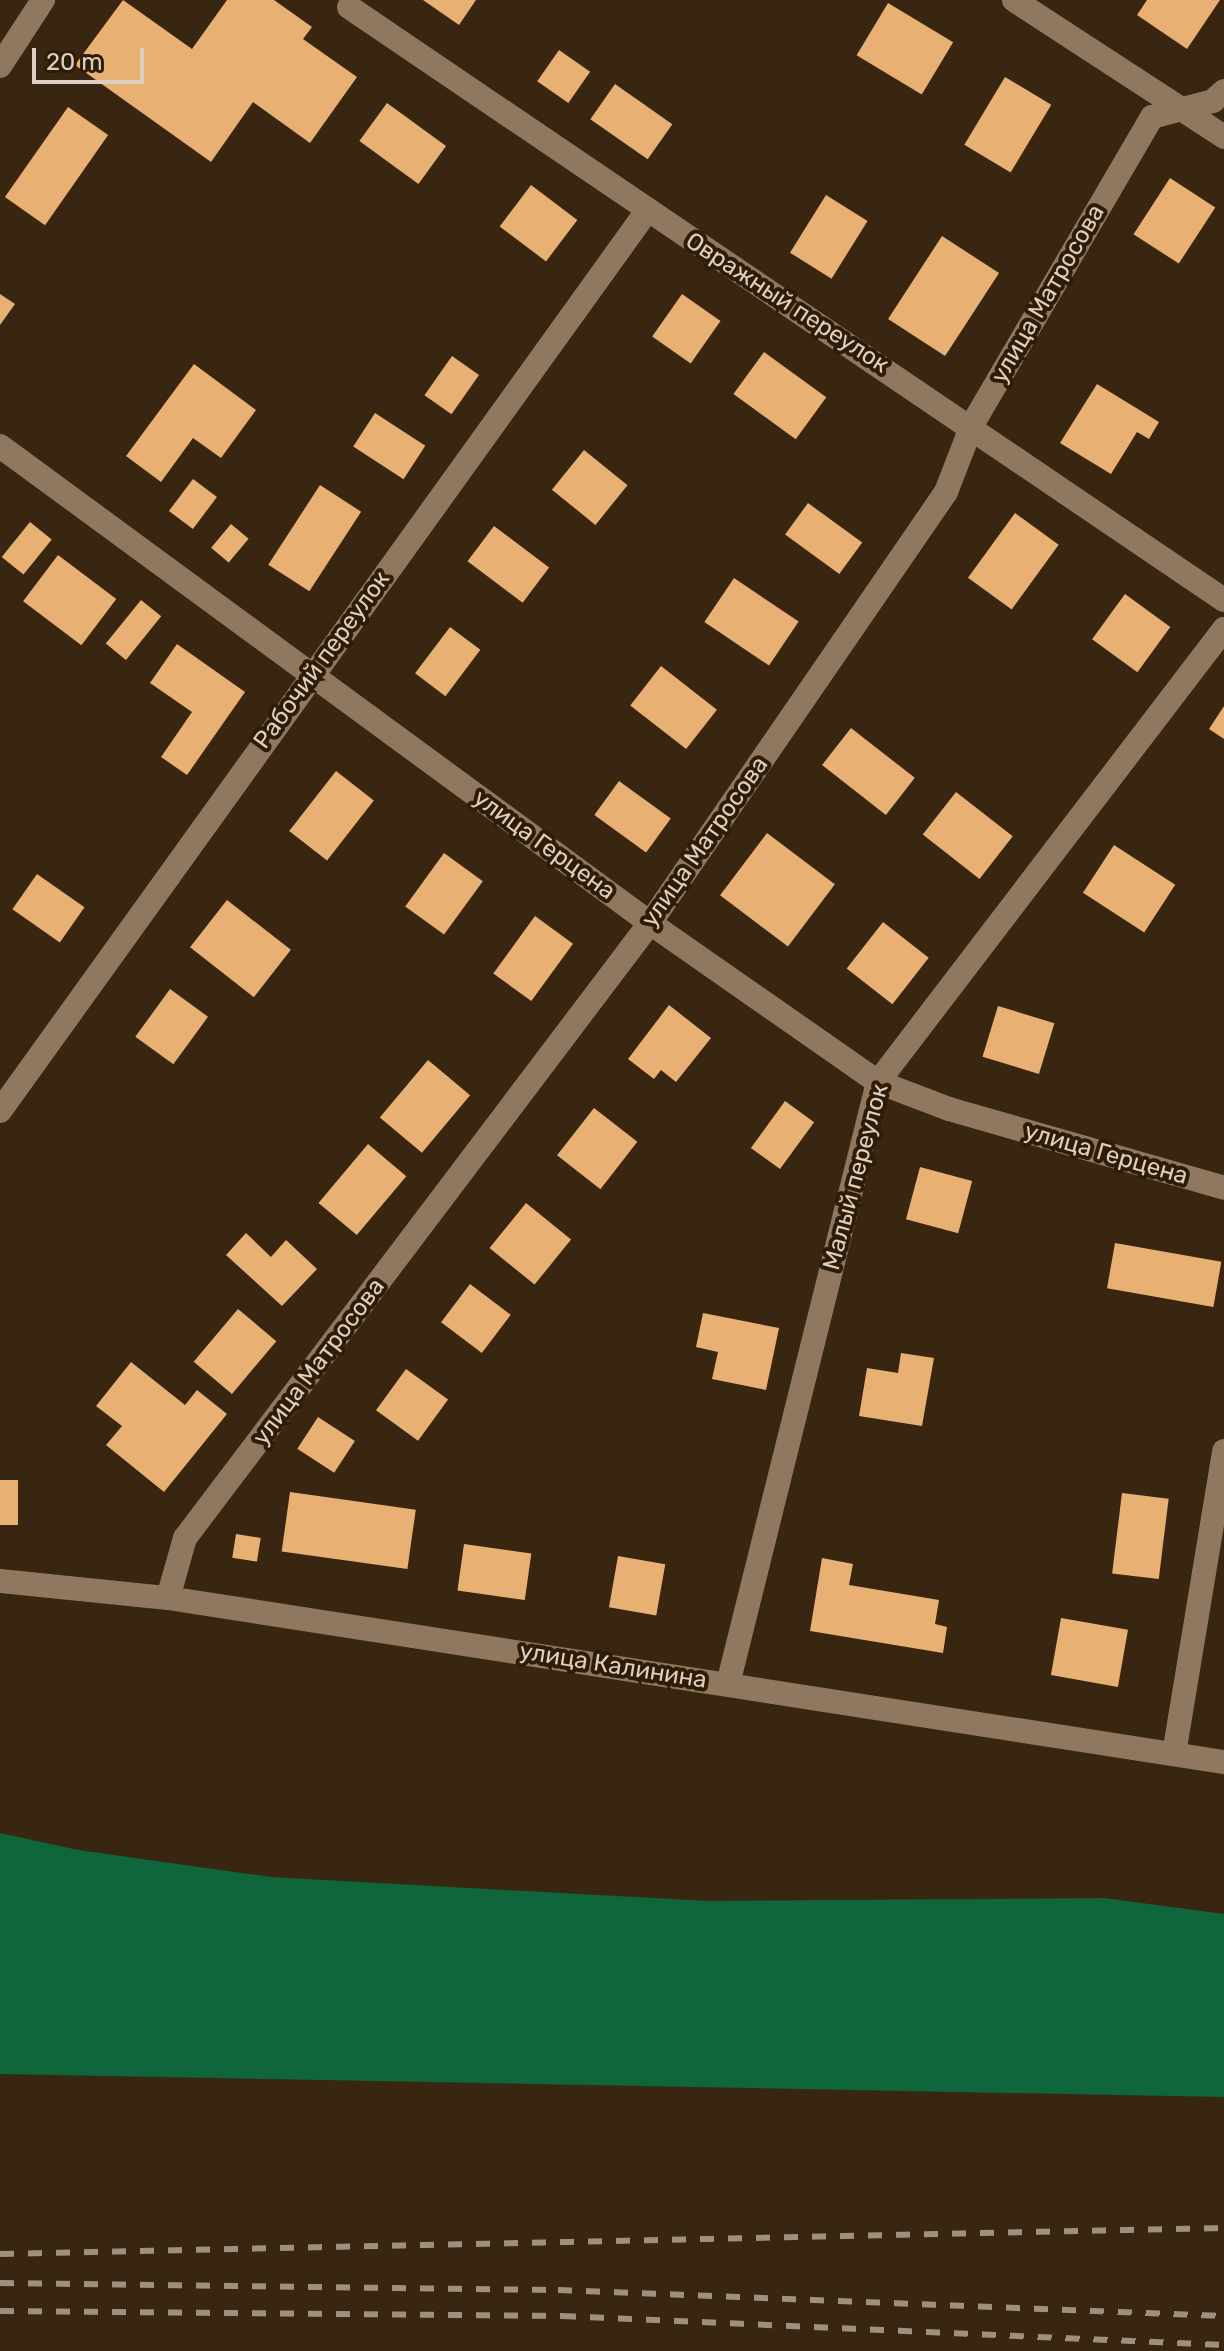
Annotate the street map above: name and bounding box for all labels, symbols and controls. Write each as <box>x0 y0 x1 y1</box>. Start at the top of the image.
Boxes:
scale bar <box>36 32 148 82</box>
text: 20 m <box>46 48 103 76</box>
street label: улица Матросова <box>985 200 1111 388</box>
street label: Овражный переулок <box>680 227 894 379</box>
street label: Рабочий переулок <box>248 566 396 754</box>
street label: улица Матросова <box>635 751 775 933</box>
street label: улица Герцена <box>467 784 621 906</box>
street label: Малый переулок <box>817 1081 895 1273</box>
street label: улица Герцена <box>1021 1117 1191 1191</box>
street label: улица Матросова <box>247 1273 391 1451</box>
street label: улица Калинина <box>517 1637 709 1695</box>

